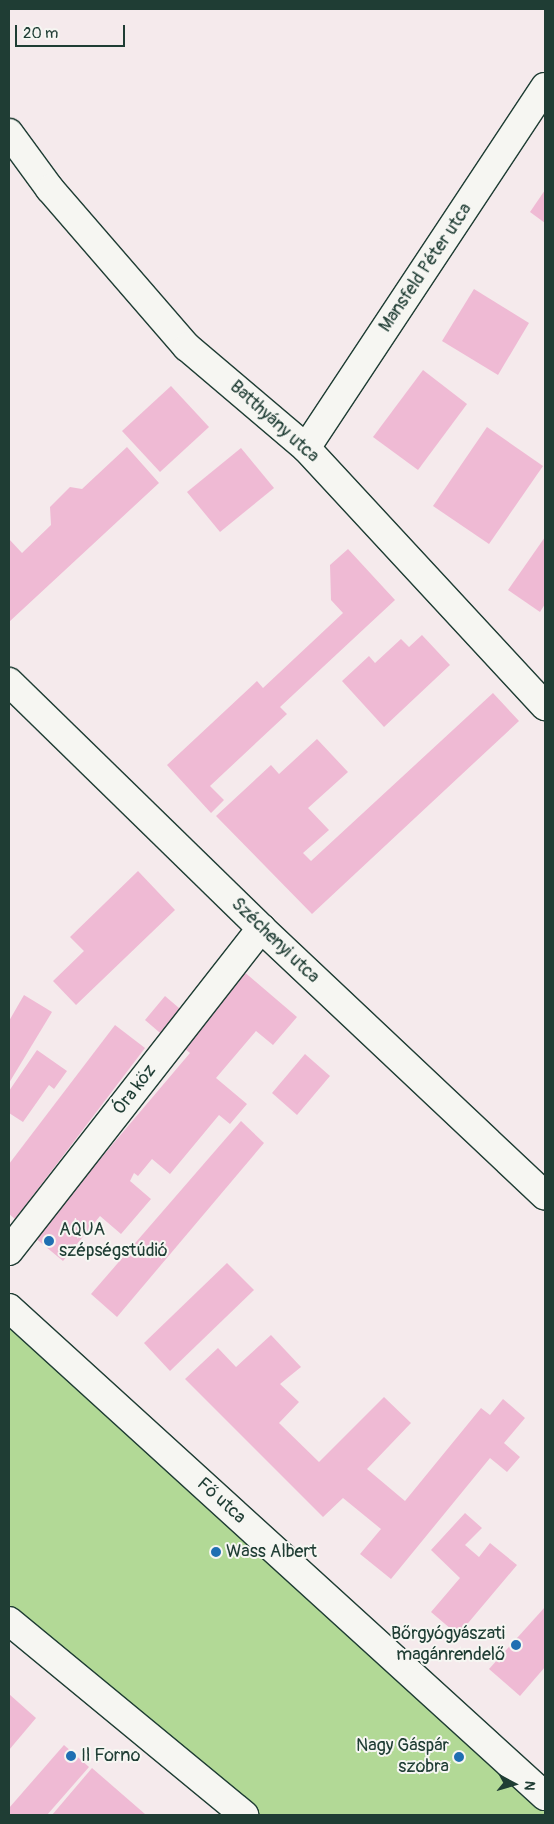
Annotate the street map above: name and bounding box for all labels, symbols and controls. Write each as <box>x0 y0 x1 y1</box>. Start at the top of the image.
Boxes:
scale bar <box>18 15 128 47</box>
text: 20 m <box>23 24 58 43</box>
street label: Mansfeld Péter utca <box>375 200 477 336</box>
street label: Batthyány utca <box>225 376 323 468</box>
street label: Széchenyi utca <box>226 894 324 988</box>
street label: Óra köz <box>109 1061 161 1119</box>
place label: AQUA szépségstúdió <box>59 1220 168 1262</box>
marker: AQUA szépségstúdió <box>43 1235 55 1247</box>
street label: Fő utca <box>192 1473 250 1529</box>
place label: Wass Albert <box>226 1541 317 1563</box>
marker: Wass Albert <box>210 1546 222 1558</box>
place label: Bőrgyógyászati magánrendelő <box>391 1624 505 1666</box>
marker: Bőrgyógyászati magánrendelő <box>509 1638 523 1652</box>
place label: Nagy Gáspár szobra <box>356 1736 449 1778</box>
place label: Il Forno <box>81 1745 141 1767</box>
marker: Il Forno <box>65 1750 77 1762</box>
marker: Nagy Gáspár szobra <box>453 1751 465 1763</box>
north arrow <box>489 1759 539 1809</box>
text: N <box>520 1780 538 1791</box>

